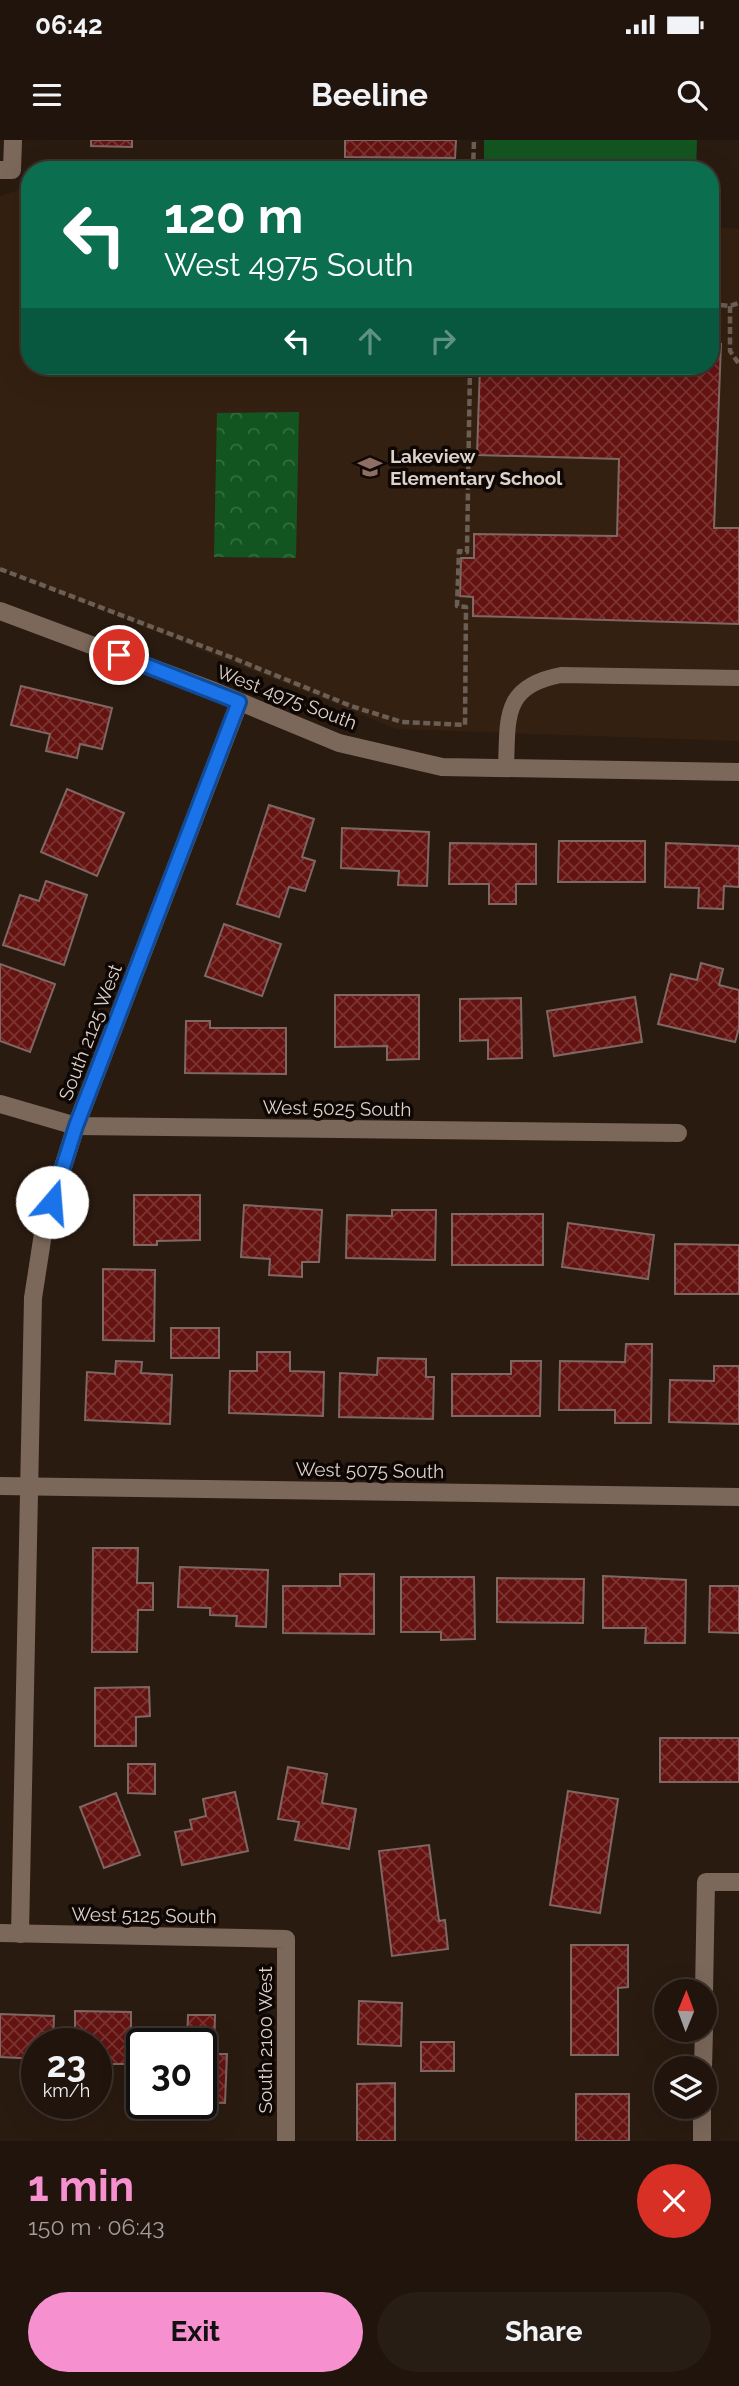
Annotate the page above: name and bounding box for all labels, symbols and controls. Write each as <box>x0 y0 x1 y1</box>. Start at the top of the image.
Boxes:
text: 06:42 <box>35 10 103 40</box>
icon: menu <box>28 76 66 114</box>
text: Beeline <box>311 76 428 113</box>
icon: search <box>673 76 711 114</box>
text: 120 m <box>164 187 303 244</box>
icon: left <box>49 189 140 280</box>
text: West 4975 South <box>164 246 414 283</box>
icon: left <box>278 322 316 360</box>
icon: ahead <box>351 322 389 360</box>
icon: right <box>424 322 462 360</box>
place label: Lakeview Elementary School <box>390 445 563 489</box>
school or university icon: Lakeview Elementary School <box>356 453 384 481</box>
pin <box>89 625 149 685</box>
icon: arrive <box>100 636 138 674</box>
street label: West 4975 South <box>214 660 360 734</box>
street label: South 2125 West <box>54 960 126 1103</box>
street label: West 5025 South <box>262 1096 412 1120</box>
position arrow <box>15 1165 89 1239</box>
street label: West 5075 South <box>295 1458 445 1482</box>
street label: West 5125 South <box>71 1903 217 1927</box>
street label: South 2100 West <box>254 1966 276 2114</box>
north arrow <box>654 1979 718 2042</box>
map controls <box>654 1979 717 2119</box>
speed limit sign: 30 <box>126 2028 217 2119</box>
text: 23 <box>47 2044 86 2085</box>
button: layers <box>654 2056 717 2119</box>
text: km/h <box>43 2080 90 2101</box>
text: 1 min <box>28 2162 134 2211</box>
button: close <box>637 2164 711 2238</box>
text: 150 m · 06:43 <box>28 2213 165 2240</box>
button: Exit <box>28 2292 363 2372</box>
button: Share <box>377 2292 711 2372</box>

